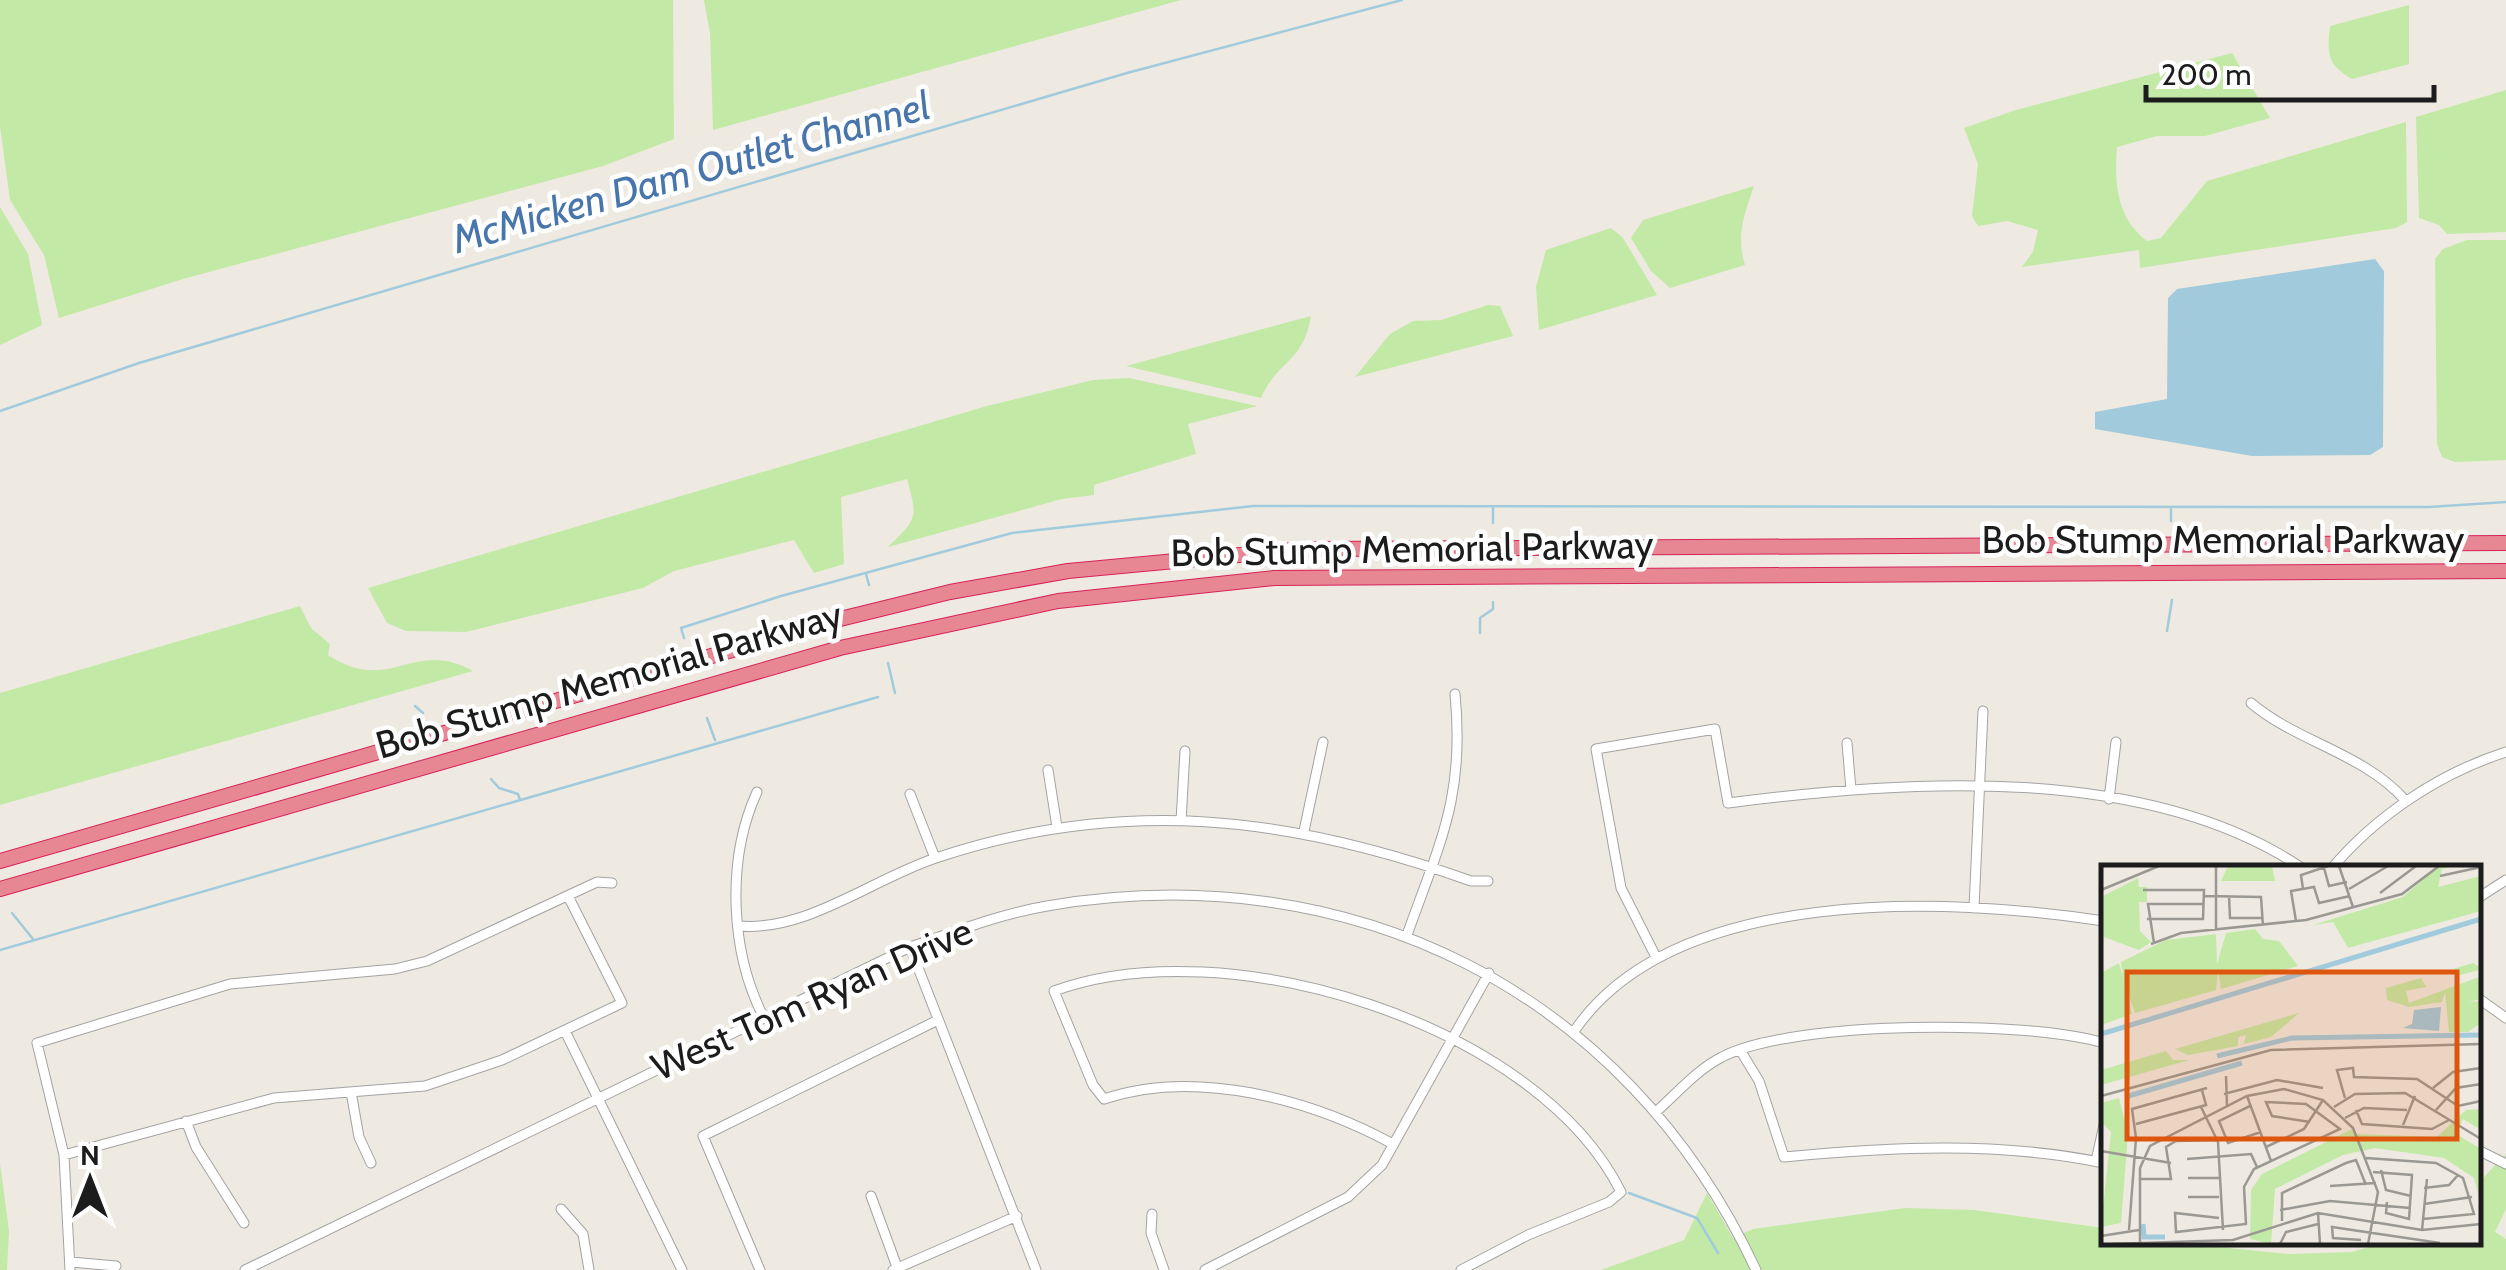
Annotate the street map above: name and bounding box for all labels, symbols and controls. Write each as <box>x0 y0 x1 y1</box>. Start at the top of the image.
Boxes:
scale bar <box>2146 40 2434 102</box>
text: 200 m <box>2161 56 2252 93</box>
water label: McMicken Dam Outlet Channel <box>446 80 936 263</box>
street label: Bob Stump Memorial Parkway <box>1981 516 2465 563</box>
street label: Bob Stump Memorial Parkway <box>1170 521 1654 576</box>
street label: Bob Stump Memorial Parkway <box>370 590 848 769</box>
inset map <box>2101 865 2481 1245</box>
street label: West Tom Ryan Drive <box>644 907 979 1090</box>
north arrow <box>40 1130 140 1230</box>
text: N <box>80 1138 100 1172</box>

